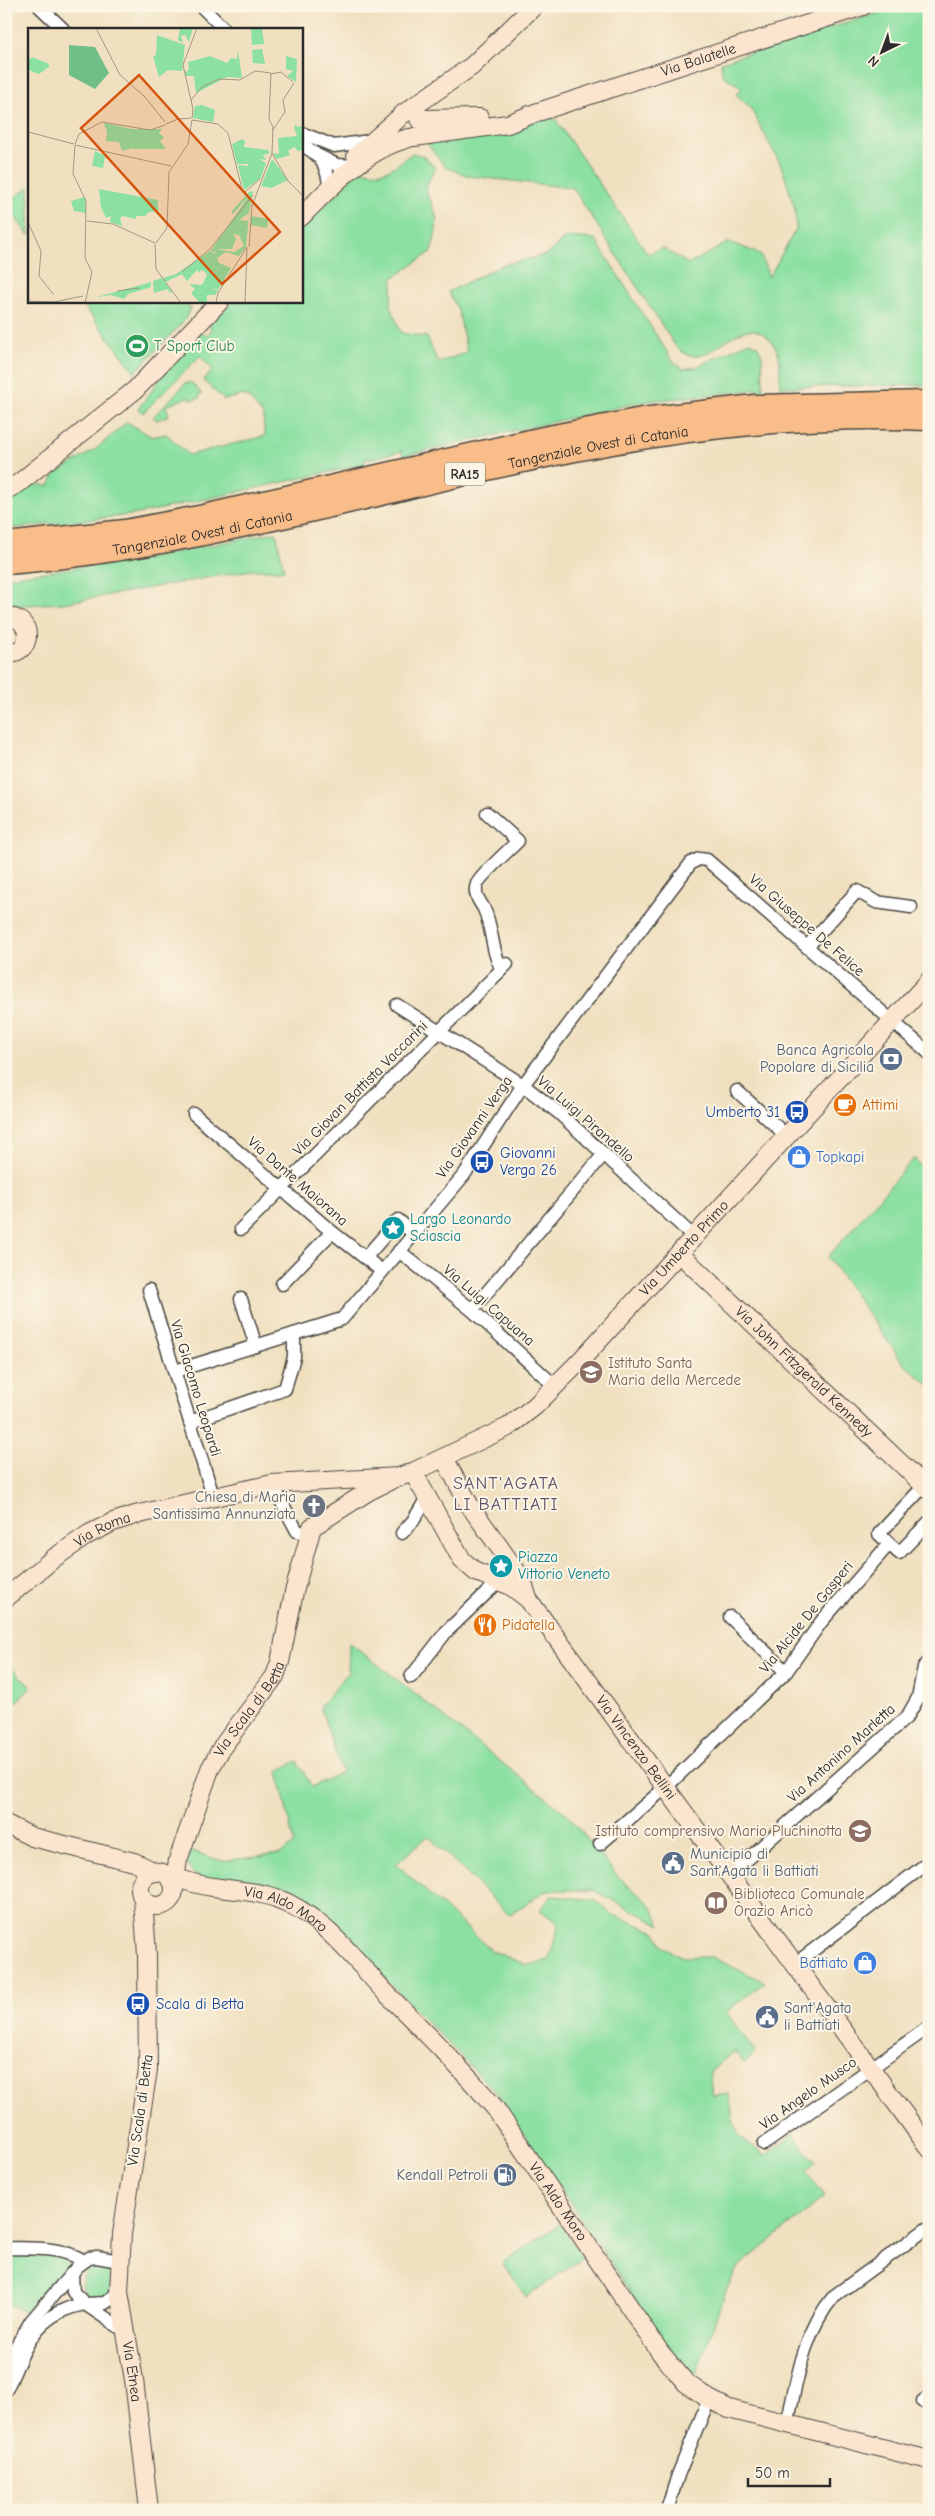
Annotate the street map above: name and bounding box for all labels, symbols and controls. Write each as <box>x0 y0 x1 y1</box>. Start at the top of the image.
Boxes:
inset map <box>28 28 302 302</box>
north arrow <box>858 28 908 78</box>
street label: Via Balatelle <box>659 39 739 80</box>
text: N <box>865 52 883 71</box>
sports icon: T Sport Club <box>124 333 150 359</box>
place label: T Sport Club <box>154 337 234 355</box>
street label: Tangenziale Ovest di Catania <box>507 422 689 473</box>
road number: RA15 <box>445 462 485 486</box>
street label: Tangenziale Ovest di Catania <box>111 506 294 559</box>
street label: Via Giuseppe De Felice <box>746 870 869 980</box>
street label: Via Giovan Battista Vaccarini <box>289 1017 431 1159</box>
place label: Banca Agricola Popolare di Sicilia <box>760 1041 874 1076</box>
bank icon: Banca Agricola Popolare di Sicilia <box>878 1046 904 1072</box>
street label: Via Giovanni Verga <box>432 1072 516 1182</box>
street label: Via Luigi Pirandello <box>534 1072 638 1166</box>
cafe icon: Attimi <box>832 1092 858 1118</box>
place label: Attimi <box>862 1096 899 1114</box>
bus stop icon: Umberto 31 <box>784 1099 810 1125</box>
place label: Umberto 31 <box>705 1103 780 1121</box>
street label: Via Dante Maiorana <box>244 1132 352 1230</box>
place label: Giovanni Verga 26 <box>500 1144 557 1179</box>
shop icon: Topkapi <box>786 1144 812 1170</box>
place label: Topkapi <box>816 1148 864 1166</box>
bus stop icon: Giovanni Verga 26 <box>469 1149 495 1175</box>
street label: Via Umberto Primo <box>636 1196 732 1299</box>
place label: Largo Leonardo Sciascia <box>410 1210 512 1245</box>
place icon: Largo Leonardo Sciascia <box>380 1215 406 1241</box>
street label: Via Luigi Capuana <box>440 1260 538 1350</box>
street label: Via John Fitzgerald Kennedy <box>732 1302 877 1441</box>
street label: Via Giacomo Leopardi <box>167 1318 225 1458</box>
place label: Istituto Santa Maria della Mercede <box>608 1354 741 1389</box>
school or university icon: Istituto Santa Maria della Mercede <box>578 1359 604 1385</box>
district label: SANT'AGATA LI BATTIATI <box>453 1473 559 1515</box>
place label: Chiesa di Maria Santissima Annunziata <box>152 1488 296 1523</box>
church icon: Chiesa di Maria Santissima Annunziata <box>301 1493 327 1519</box>
street label: Via Roma <box>70 1508 133 1551</box>
place label: Piazza Vittorio Veneto <box>518 1548 610 1583</box>
place icon: Piazza Vittorio Veneto <box>488 1553 514 1579</box>
street label: Via Alcide De Gasperi <box>755 1557 857 1677</box>
restaurant icon: Pidatella <box>472 1612 498 1638</box>
place label: Pidatella <box>502 1616 555 1634</box>
street label: Via Scala di Betta <box>210 1659 288 1759</box>
street label: Via Vincenzo Bellini <box>592 1692 680 1803</box>
street label: Via Antonino Marletta <box>783 1700 899 1806</box>
school or university icon: Istituto comprensivo Mario Pluchinotta <box>847 1818 873 1844</box>
place label: Istituto comprensivo Mario Pluchinotta <box>595 1822 842 1840</box>
place label: Municipio di Sant'Agata li Battiati <box>690 1845 819 1880</box>
public building icon: Municipio di Sant'Agata li Battiati <box>660 1850 686 1876</box>
street label: Via Aldo Moro <box>243 1882 332 1936</box>
place label: Biblioteca Comunale Orazio Aricò <box>734 1885 865 1920</box>
library icon: Biblioteca Comunale Orazio Aricò <box>703 1890 729 1916</box>
shop icon: Battiato <box>852 1950 878 1976</box>
place label: Battiato <box>799 1954 848 1972</box>
bus stop icon: Scala di Betta <box>125 1991 151 2017</box>
place label: Scala di Betta <box>156 1995 244 2013</box>
place label: Sant'Agata li Battiati <box>784 1999 852 2034</box>
public building icon: Sant'Agata li Battiati <box>754 2004 780 2030</box>
street label: Via Scala di Betta <box>123 2053 157 2167</box>
street label: Via Angelo Musco <box>756 2053 860 2133</box>
street label: Via Aldo Moro <box>525 2159 591 2244</box>
fuel station icon: Kendall Petroli <box>492 2162 518 2188</box>
place label: Kendall Petroli <box>397 2166 488 2184</box>
street label: Via Etnea <box>119 2340 145 2403</box>
scale bar <box>748 2456 830 2488</box>
text: 50 m <box>755 2464 790 2482</box>

